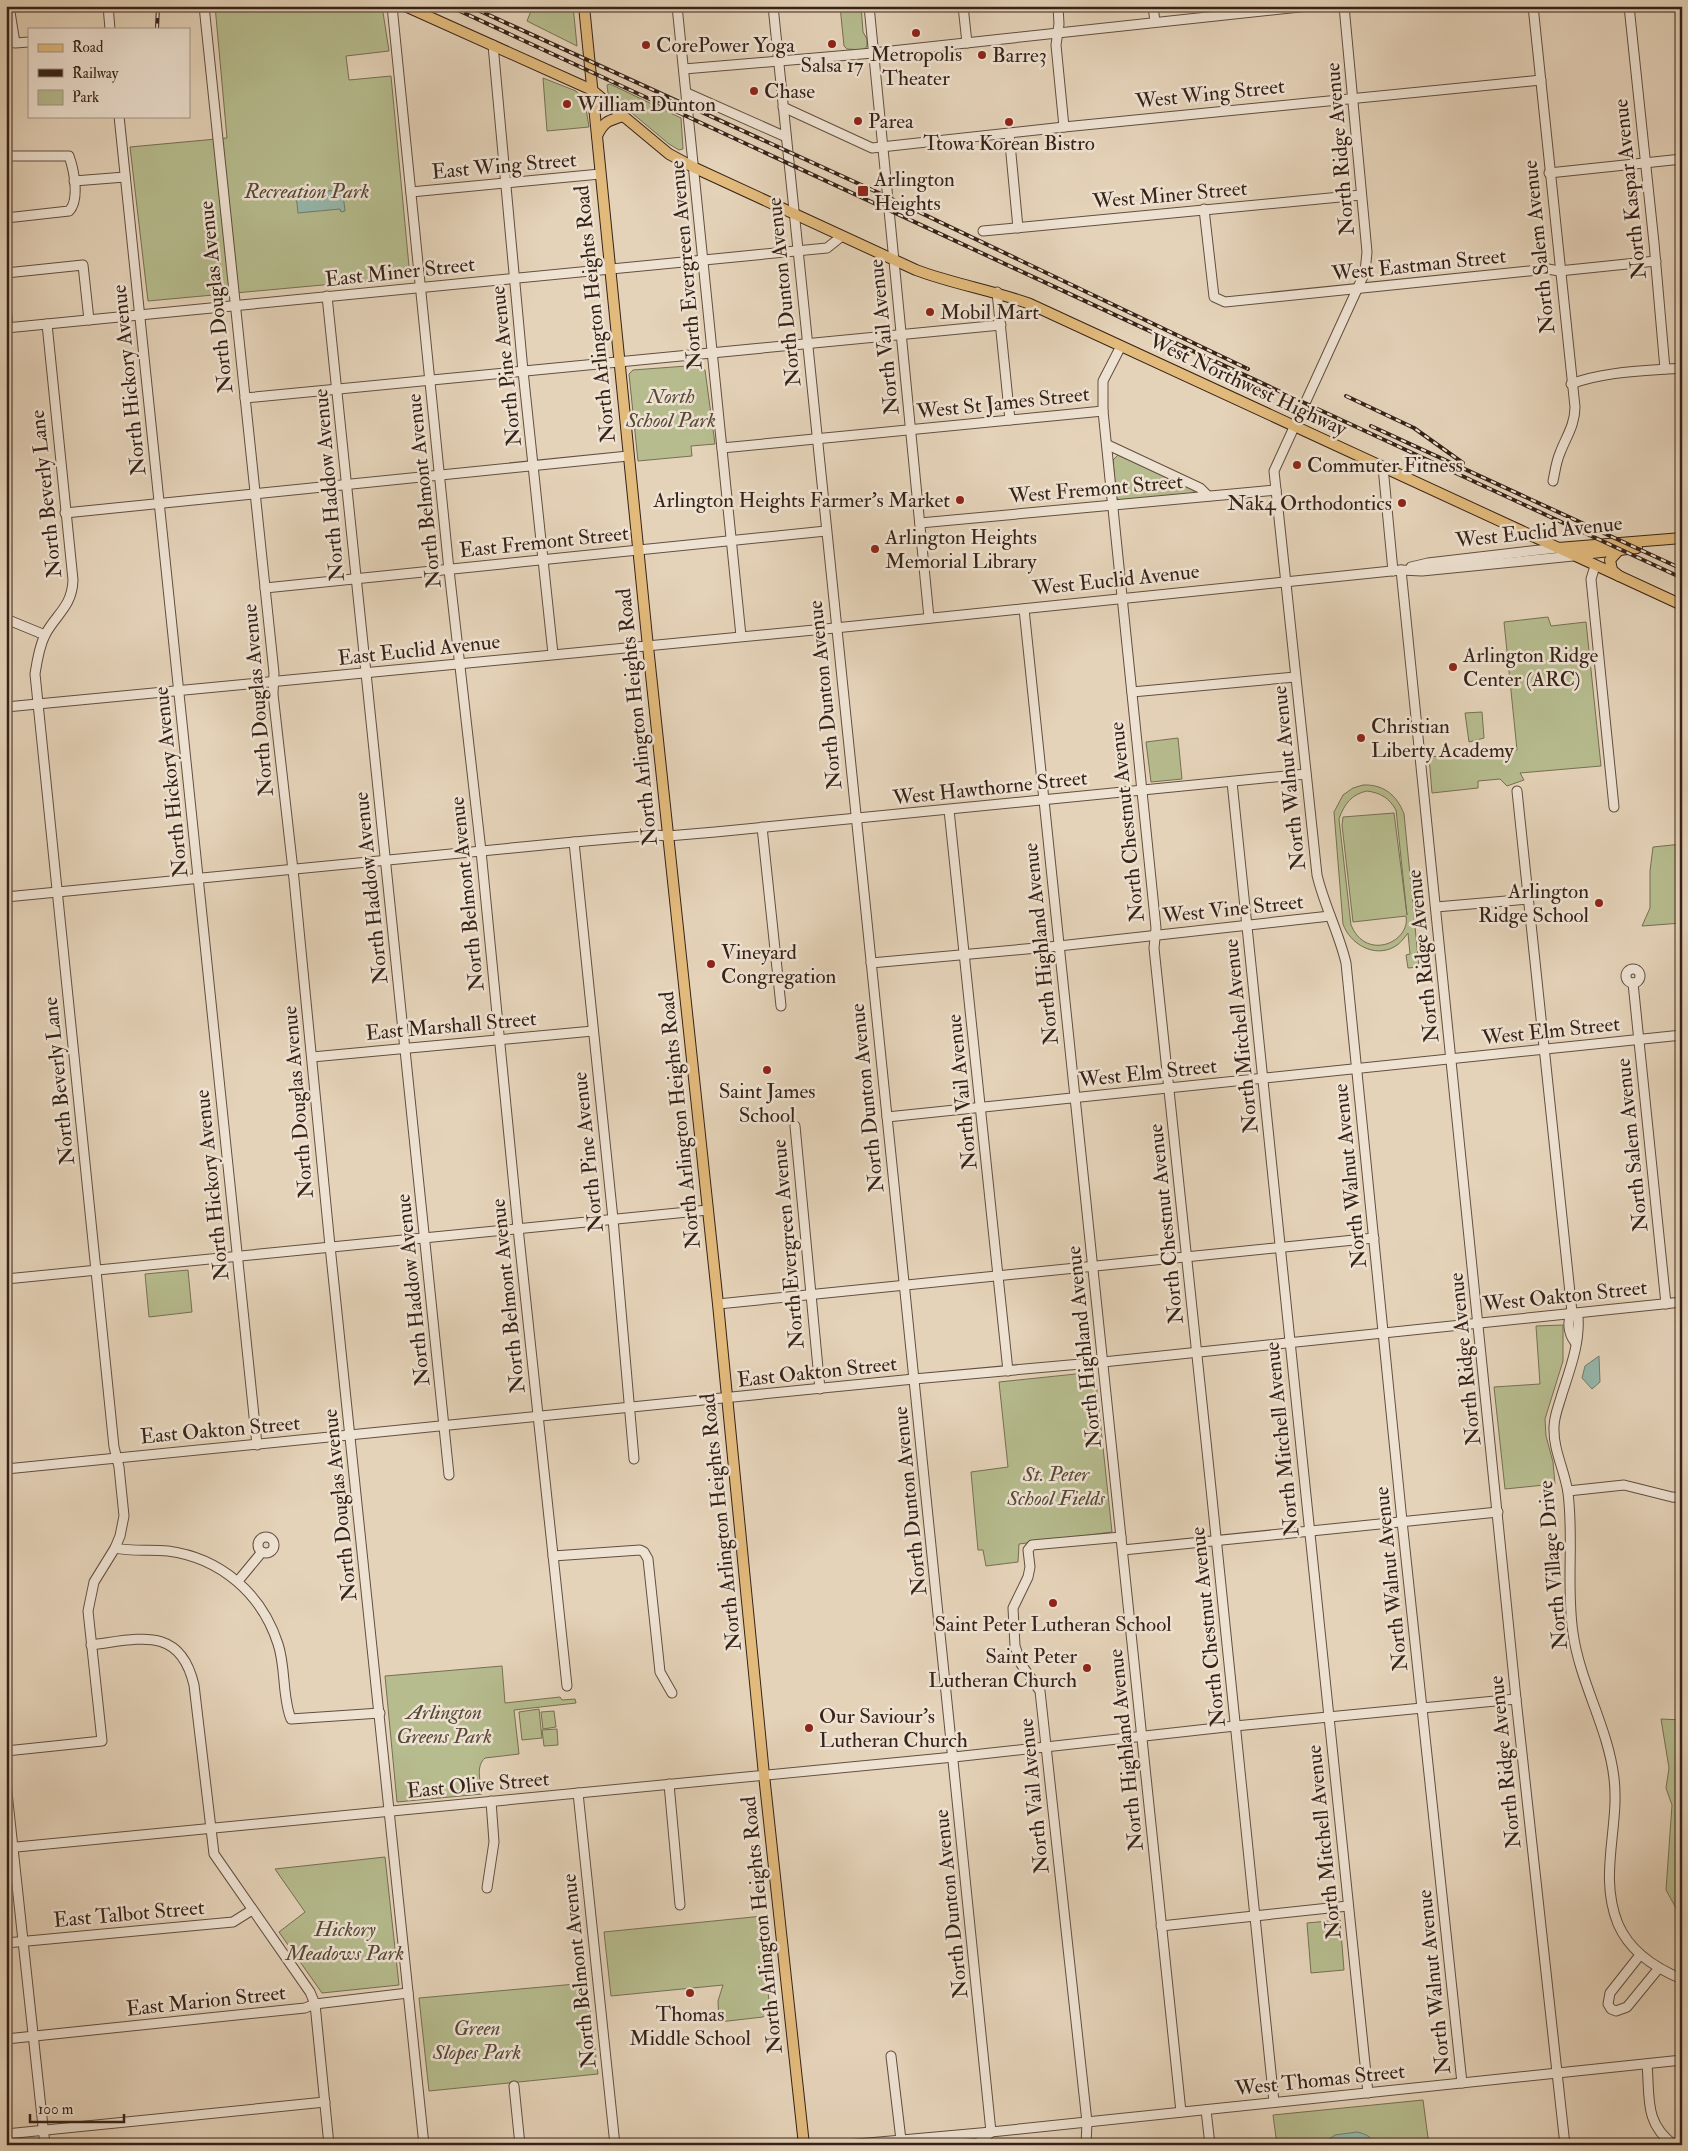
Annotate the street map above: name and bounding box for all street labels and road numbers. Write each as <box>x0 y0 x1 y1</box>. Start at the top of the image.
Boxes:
street label: North Ridge Avenue <box>1319 61 1361 237</box>
street label: West Wing Street <box>1133 73 1286 115</box>
street label: North Kaspar Avenue <box>1607 97 1653 281</box>
street label: East Wing Street <box>430 146 578 186</box>
street label: North Evergreen Avenue <box>663 159 709 371</box>
street label: North Salem Avenue <box>1516 159 1562 335</box>
street label: West Miner Street <box>1091 175 1249 215</box>
street label: North Arlington Heights Road <box>568 183 622 444</box>
street label: North Dunton Avenue <box>761 196 807 388</box>
street label: North Douglas Avenue <box>192 199 240 395</box>
street label: West Eastman Street <box>1329 242 1508 288</box>
street label: East Miner Street <box>324 251 476 293</box>
street label: North Vail Avenue <box>862 258 906 416</box>
street label: North Hickory Avenue <box>106 283 152 477</box>
street label: North Pine Avenue <box>484 284 528 448</box>
street label: West Northwest Highway <box>1144 327 1352 443</box>
street label: West St James Street <box>914 380 1091 426</box>
street label: North Haddow Avenue <box>307 387 351 582</box>
street label: North Belmont Avenue <box>400 392 448 590</box>
street label: North Beverly Lane <box>24 408 68 579</box>
street label: West Fremont Street <box>1007 468 1184 510</box>
street label: West Euclid Avenue <box>1453 510 1624 554</box>
street label: East Fremont Street <box>458 520 630 564</box>
street label: West Euclid Avenue <box>1030 558 1201 602</box>
street label: North Arlington Heights Road <box>610 586 664 847</box>
street label: North Dunton Avenue <box>802 599 848 791</box>
street label: North Douglas Avenue <box>236 602 280 797</box>
street label: East Euclid Avenue <box>336 628 502 672</box>
street label: North Walnut Avenue <box>1266 684 1312 872</box>
street label: North Hickory Avenue <box>148 685 194 879</box>
street label: North Chestnut Avenue <box>1103 720 1151 923</box>
street label: West Hawthorne Street <box>890 764 1089 812</box>
street label: North Haddow Avenue <box>347 790 395 985</box>
street label: North Belmont Avenue <box>443 795 491 993</box>
street label: North Highland Avenue <box>1017 841 1065 1046</box>
street label: North Ridge Avenue <box>1400 868 1446 1044</box>
street label: West Vine Street <box>1160 888 1305 930</box>
street label: North Mitchell Avenue <box>1217 937 1265 1135</box>
street label: North Arlington Heights Road <box>653 989 707 1250</box>
street label: North Beverly Lane <box>37 995 81 1166</box>
street label: North Dunton Avenue <box>844 1002 890 1194</box>
street label: North Douglas Avenue <box>276 1004 320 1199</box>
street label: East Marshall Street <box>364 1005 538 1047</box>
street label: West Elm Street <box>1480 1010 1621 1052</box>
street label: North Vail Avenue <box>940 1013 984 1171</box>
street label: West Elm Street <box>1077 1052 1218 1094</box>
street label: North Salem Avenue <box>1609 1057 1655 1233</box>
street label: North Pine Avenue <box>566 1070 610 1234</box>
street label: North Walnut Avenue <box>1327 1082 1373 1270</box>
street label: North Hickory Avenue <box>189 1088 235 1282</box>
street label: North Chestnut Avenue <box>1142 1122 1190 1325</box>
street label: North Evergreen Avenue <box>765 1138 811 1350</box>
street label: North Haddow Avenue <box>389 1192 437 1387</box>
street label: North Belmont Avenue <box>484 1197 532 1395</box>
street label: North Highland Avenue <box>1060 1244 1108 1449</box>
street label: North Ridge Avenue <box>1442 1271 1488 1447</box>
street label: West Oakton Street <box>1481 1274 1649 1318</box>
street label: North Mitchell Avenue <box>1258 1340 1306 1538</box>
street label: East Oakton Street <box>736 1350 898 1394</box>
street label: North Arlington Heights Road <box>694 1391 748 1652</box>
street label: North Dunton Avenue <box>887 1405 933 1597</box>
street label: North Douglas Avenue <box>316 1407 364 1603</box>
street label: East Oakton Street <box>139 1410 301 1450</box>
street label: North Village Drive <box>1532 1479 1574 1651</box>
street label: North Walnut Avenue <box>1368 1485 1414 1673</box>
street label: North Chestnut Avenue <box>1184 1525 1232 1728</box>
street label: North Highland Avenue <box>1102 1647 1150 1852</box>
street label: North Ridge Avenue <box>1482 1674 1528 1850</box>
street label: North Vail Avenue <box>1012 1717 1056 1875</box>
street label: North Mitchell Avenue <box>1300 1743 1348 1941</box>
street label: East Olive Street <box>406 1765 550 1805</box>
street label: North Arlington Heights Road <box>735 1794 789 2055</box>
street label: North Dunton Avenue <box>928 1808 974 2000</box>
street label: North Belmont Avenue <box>555 1872 603 2070</box>
street label: North Walnut Avenue <box>1411 1888 1457 2076</box>
street label: East Talbot Street <box>52 1894 206 1934</box>
street label: East Marion Street <box>125 1979 287 2023</box>
street label: West Thomas Street <box>1233 2058 1406 2102</box>

